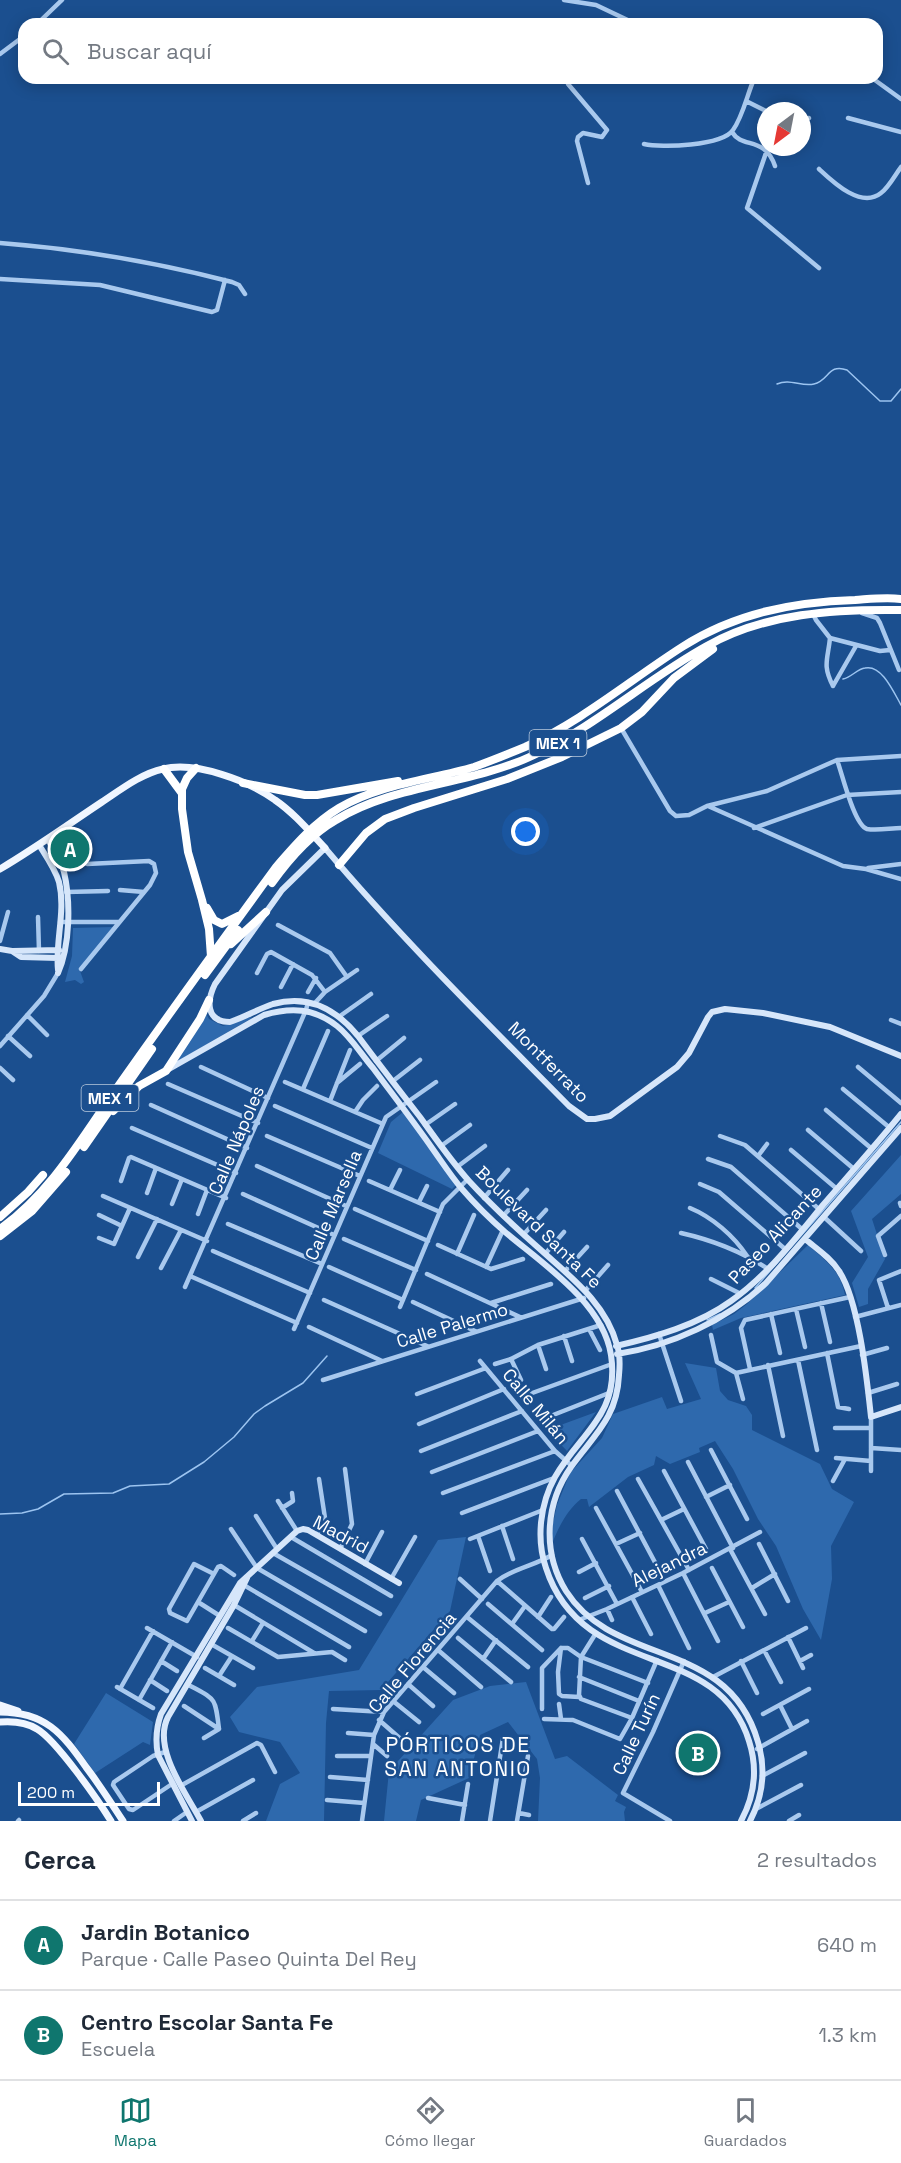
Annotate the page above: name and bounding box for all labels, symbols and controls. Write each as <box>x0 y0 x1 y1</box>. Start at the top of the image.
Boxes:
search box <box>18 18 883 84</box>
icon: search <box>39 35 72 68</box>
text: Buscar aquí <box>87 37 212 65</box>
north arrow <box>757 102 811 156</box>
road number: MEX 1 <box>530 730 586 756</box>
your location <box>511 817 540 846</box>
pin: A <box>50 826 90 872</box>
street label: Montferrato <box>504 1017 594 1107</box>
street label: Calle Nápoles <box>203 1082 269 1198</box>
road number: MEX 1 <box>82 1085 138 1111</box>
street label: Calle Marsella <box>299 1146 367 1264</box>
street label: Boulevard Santa Fe <box>471 1161 607 1293</box>
street label: Paseo Alicante <box>723 1180 827 1288</box>
street label: Calle Palermo <box>393 1297 511 1353</box>
street label: Calle Milán <box>498 1363 574 1449</box>
street label: Madrid <box>309 1510 373 1558</box>
street label: Alejandra <box>628 1536 710 1592</box>
street label: Calle Florencia <box>363 1607 461 1717</box>
street label: Calle Turín <box>607 1689 665 1779</box>
pin: B <box>678 1730 718 1776</box>
district label: PÓRTICOS DE SAN ANTONIO <box>384 1731 532 1782</box>
scale bar <box>18 1779 160 1806</box>
text: 200 m <box>27 1782 75 1803</box>
text: Cerca <box>24 1843 96 1877</box>
text: 2 resultados <box>757 1847 877 1873</box>
text: Jardin Botanico <box>81 1918 250 1946</box>
text: A <box>37 1932 50 1958</box>
text: 640 m <box>817 1932 877 1958</box>
text: Parque · Calle Paseo Quinta Del Rey <box>81 1946 417 1972</box>
text: Centro Escolar Santa Fe <box>81 2008 333 2036</box>
text: B <box>37 2022 50 2048</box>
text: 1.3 km <box>818 2022 877 2048</box>
text: Escuela <box>81 2036 155 2062</box>
tab: Mapa <box>114 2094 157 2151</box>
tab: Cómo llegar <box>385 2094 476 2151</box>
tab: Guardados <box>704 2094 787 2151</box>

